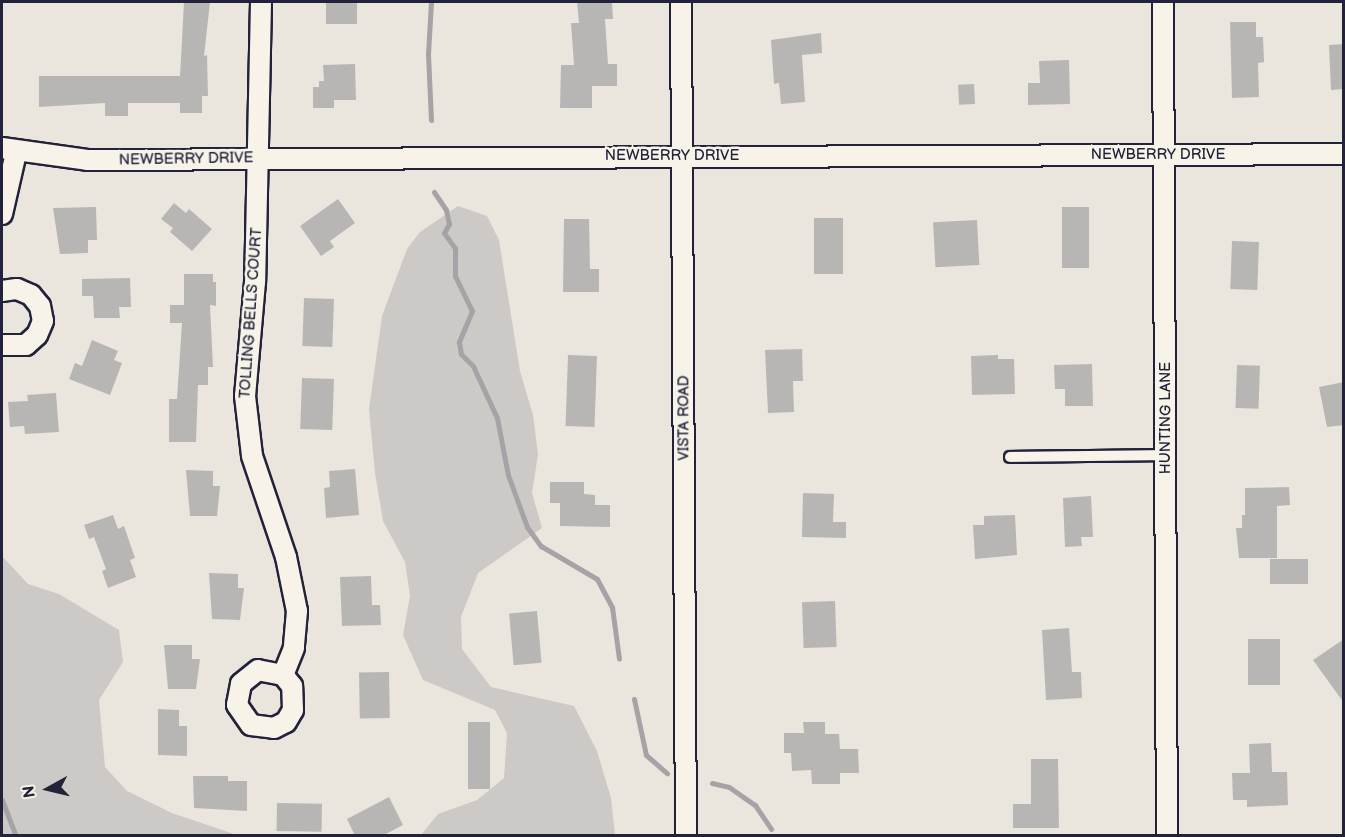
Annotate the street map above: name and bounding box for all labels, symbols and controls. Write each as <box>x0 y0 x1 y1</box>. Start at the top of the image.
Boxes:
street label: NEWBERRY DRIVE <box>1091 146 1225 164</box>
street label: NEWBERRY DRIVE <box>605 147 739 165</box>
street label: NEWBERRY DRIVE <box>119 149 253 169</box>
street label: TOLLING BELLS COURT <box>236 227 266 399</box>
street label: HUNTING LANE <box>1157 362 1175 474</box>
street label: VISTA ROAD <box>675 375 693 461</box>
north arrow <box>18 759 78 819</box>
text: N <box>19 784 40 799</box>

